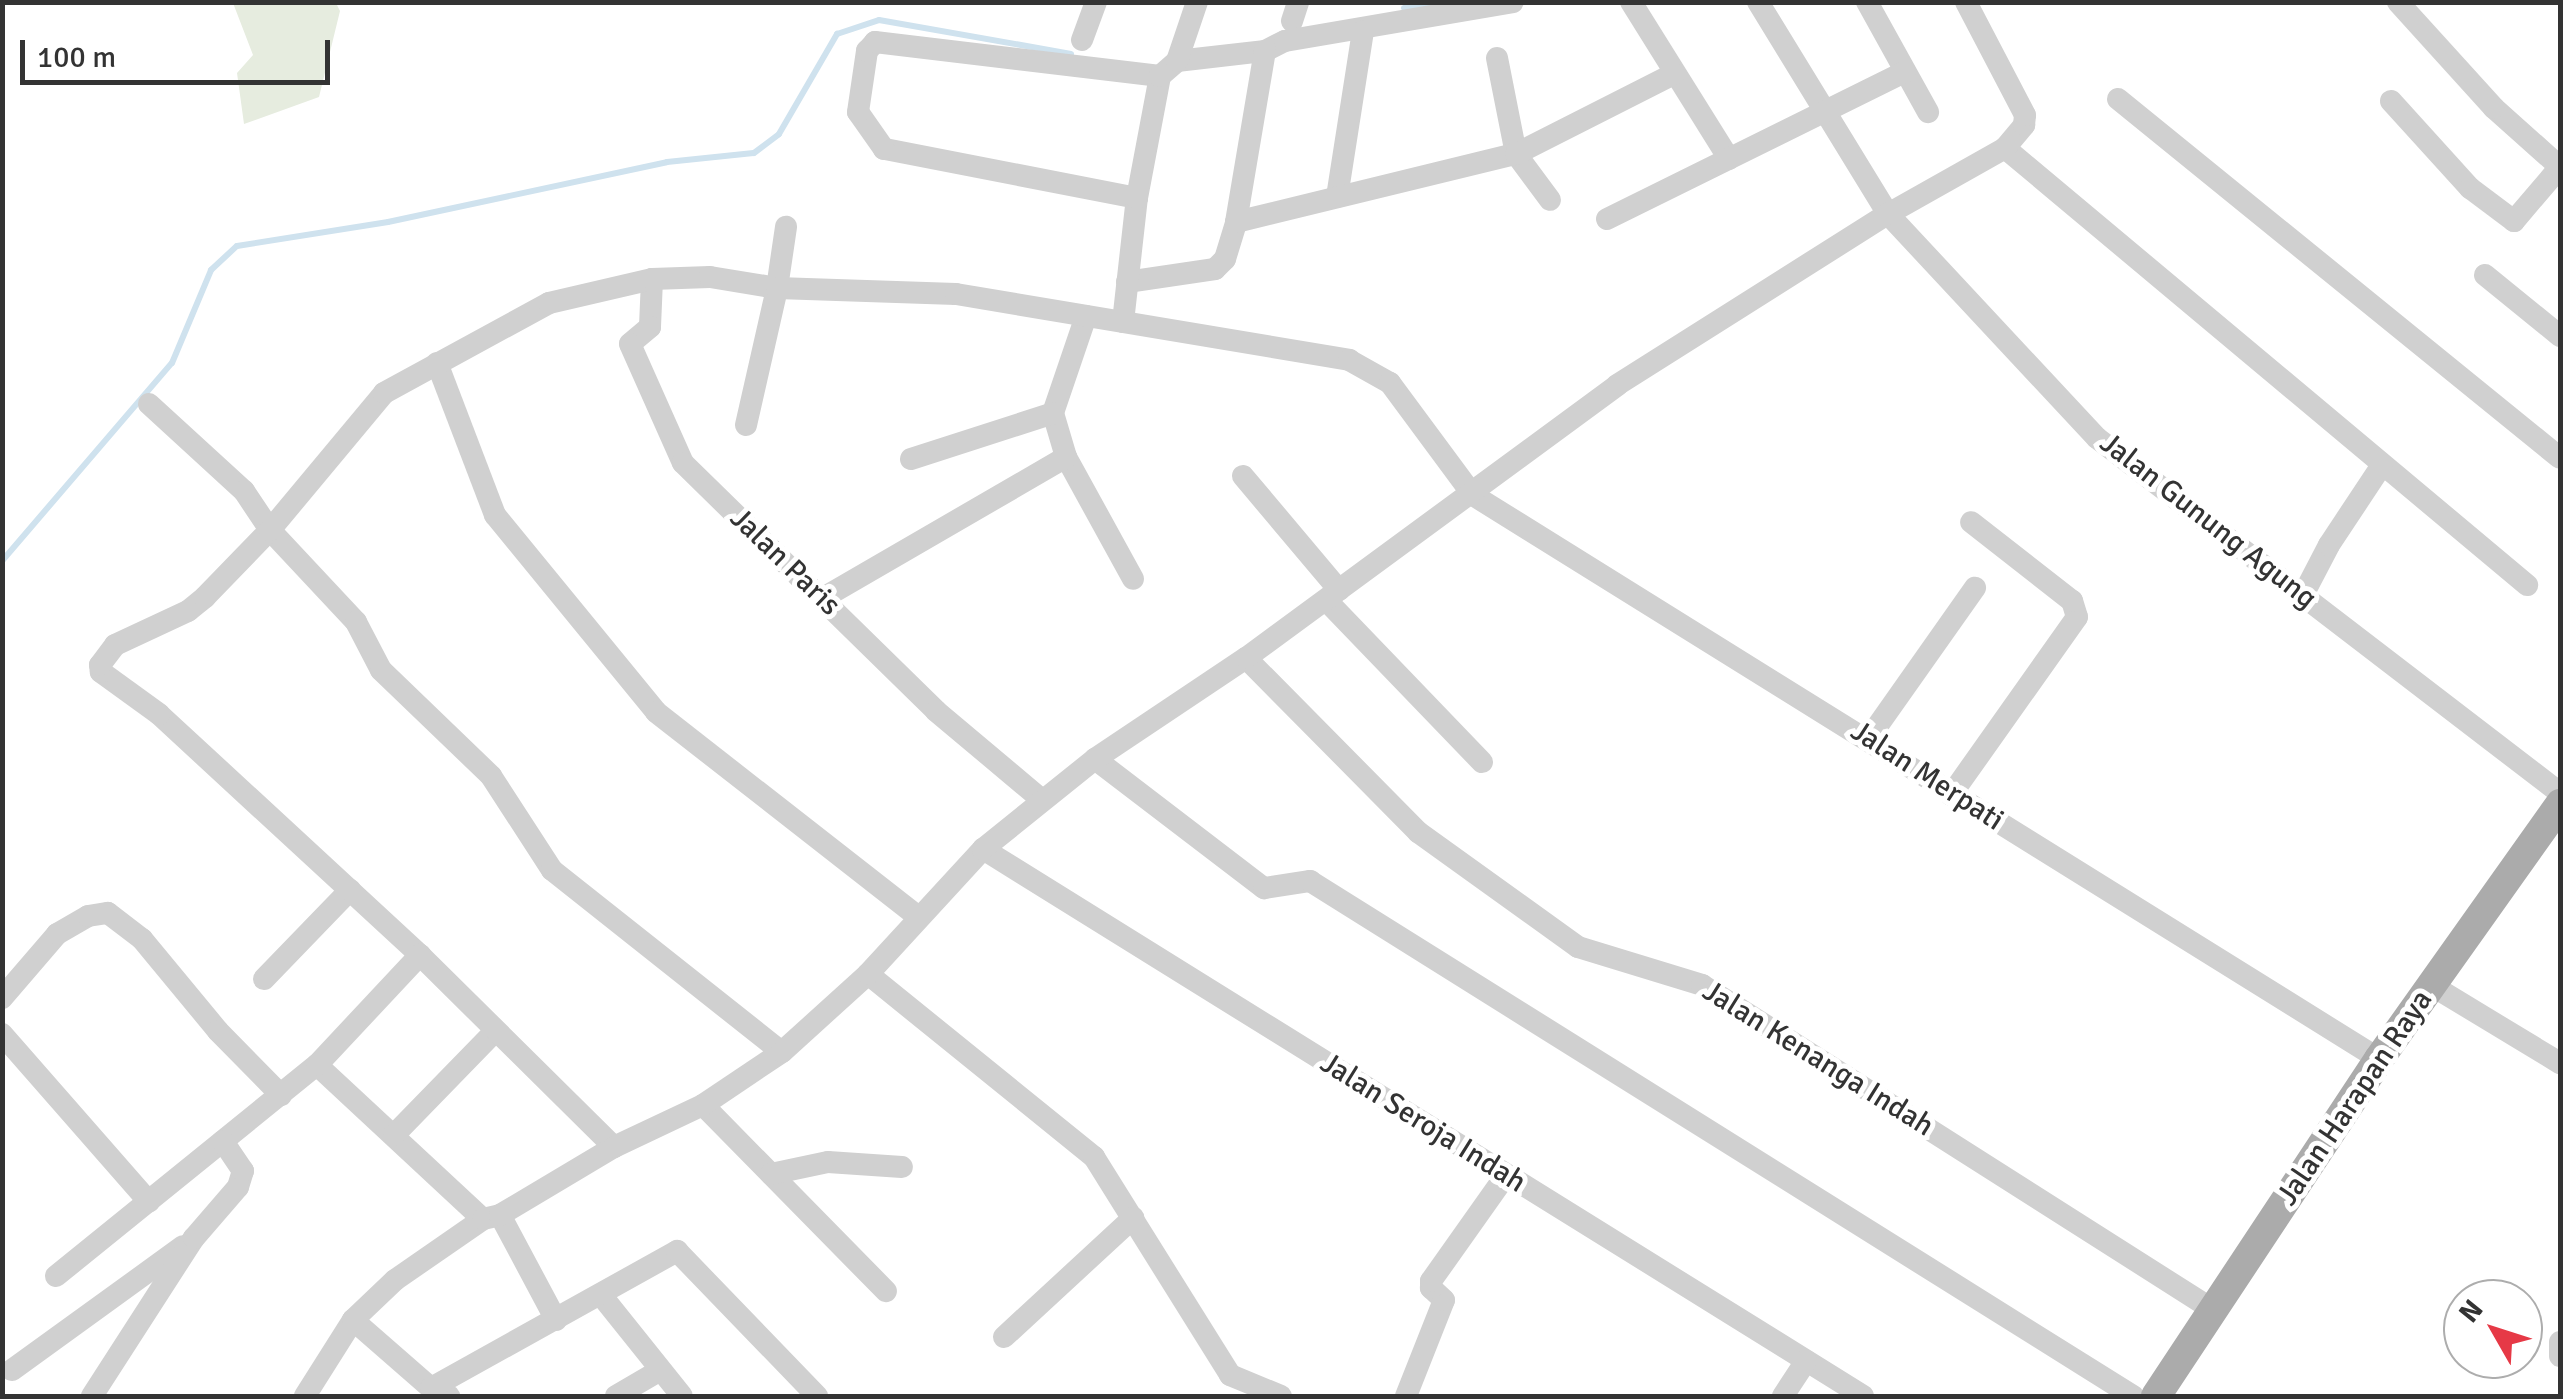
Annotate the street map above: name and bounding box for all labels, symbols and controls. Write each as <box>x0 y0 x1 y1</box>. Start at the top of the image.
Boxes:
scale bar <box>25 20 335 82</box>
text: 100 m <box>37 39 116 76</box>
street label: Jalan Gunung Agung <box>2093 425 2323 617</box>
street label: Jalan Paris <box>722 501 848 623</box>
street label: Jalan Merpati <box>1844 713 2010 839</box>
street label: Jalan Kenanga Indah <box>1696 973 1940 1145</box>
street label: Jalan Harapan Raya <box>2270 983 2440 1213</box>
street label: Jalan Seroja Indah <box>1314 1045 1532 1201</box>
north arrow <box>2443 1279 2543 1379</box>
text: N <box>2452 1293 2491 1330</box>

